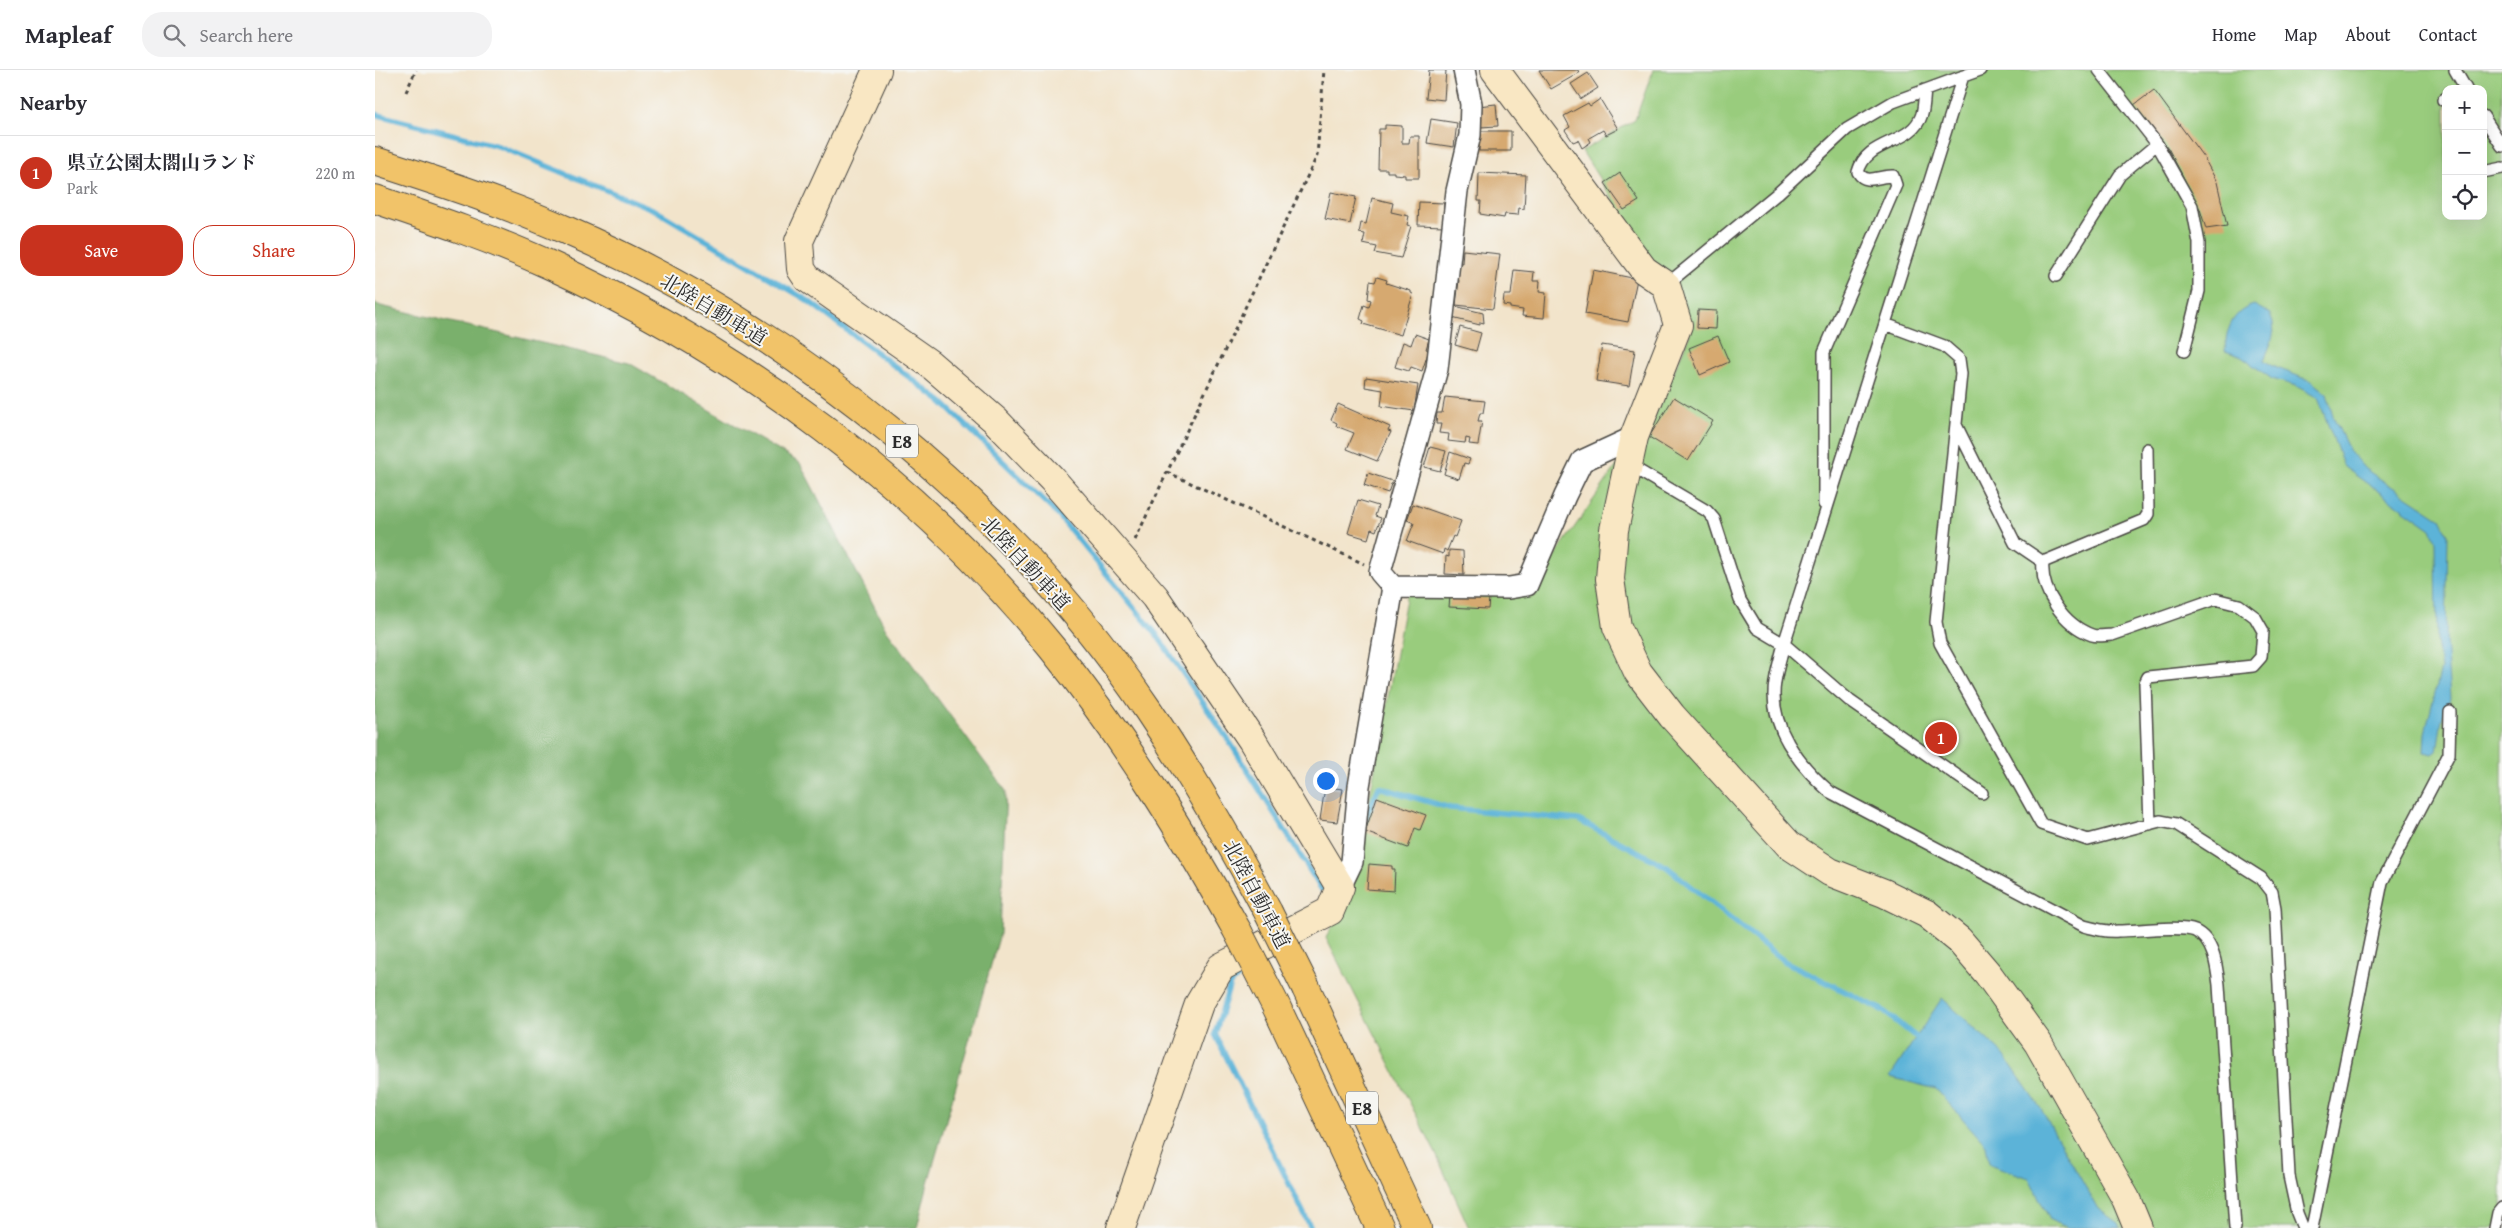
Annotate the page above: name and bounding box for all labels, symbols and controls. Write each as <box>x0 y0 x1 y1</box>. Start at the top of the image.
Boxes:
search box <box>142 12 492 57</box>
text: Mapleaf <box>25 17 112 52</box>
icon: search <box>160 21 188 49</box>
text: Search here <box>200 21 293 49</box>
text: Home <box>2212 21 2256 48</box>
text: Map <box>2284 21 2317 48</box>
text: About <box>2345 21 2391 48</box>
text: Contact <box>2419 21 2477 48</box>
map controls <box>2442 85 2487 220</box>
button: + <box>2442 85 2487 130</box>
text: Nearby <box>20 87 87 118</box>
button: − <box>2442 130 2487 175</box>
text: 県立公園太閤山ランド <box>67 148 257 176</box>
text: 1 <box>32 161 40 185</box>
text: 220 m <box>315 161 355 185</box>
button: locate <box>2442 175 2487 220</box>
text: Park <box>67 176 98 200</box>
button: Save <box>20 225 183 276</box>
button: Share <box>193 225 355 276</box>
street label: 北陸自動車道 <box>655 266 773 352</box>
road number: E8 <box>886 424 918 458</box>
street label: 北陸自動車道 <box>974 509 1078 617</box>
pin: 1 <box>1925 719 1957 757</box>
your location <box>1313 768 1339 794</box>
street label: 北陸自動車道 <box>1216 834 1298 954</box>
road number: E8 <box>1346 1091 1378 1124</box>

